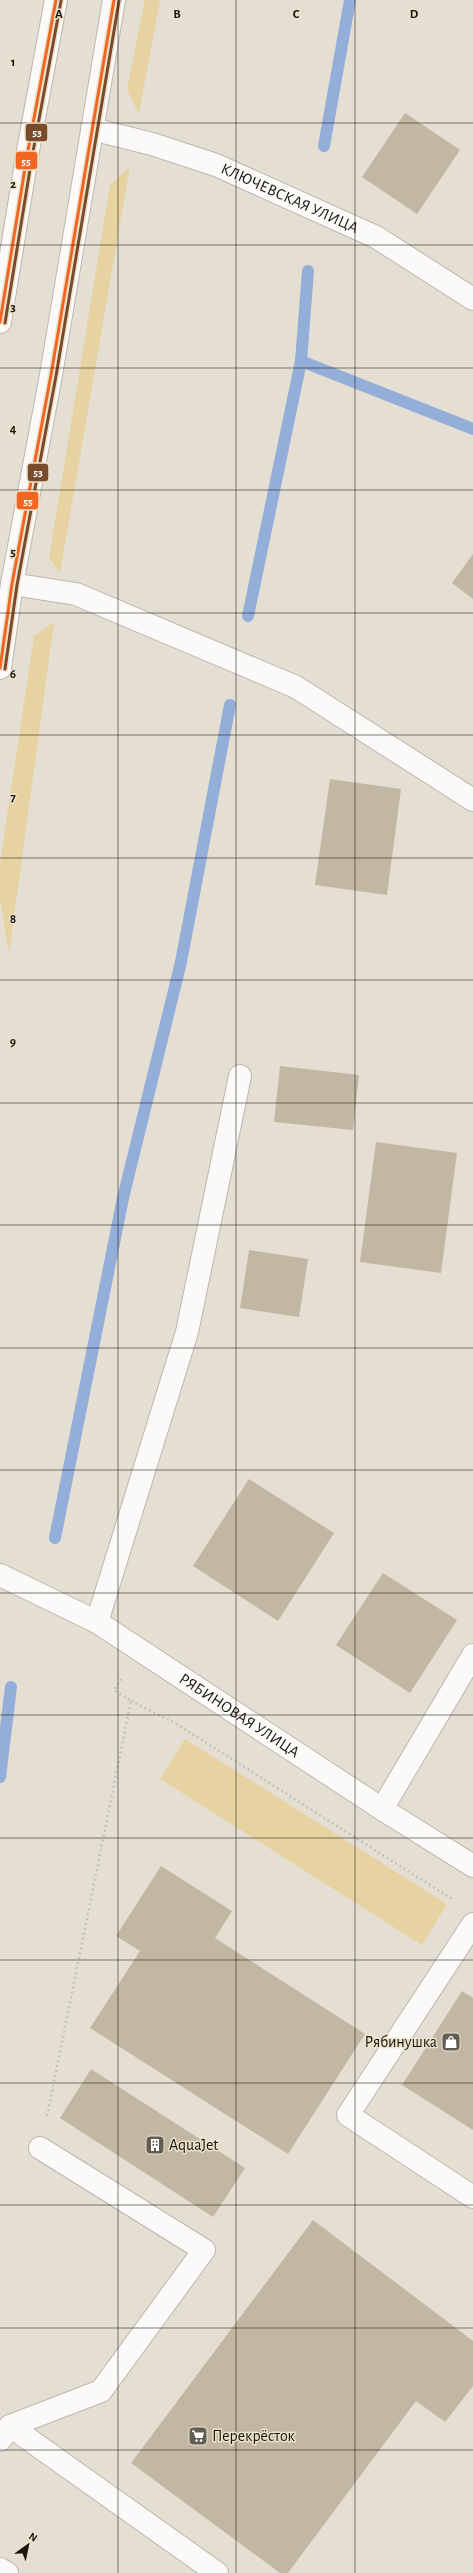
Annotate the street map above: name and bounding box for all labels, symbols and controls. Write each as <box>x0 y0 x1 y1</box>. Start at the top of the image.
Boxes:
text: A <box>55 8 63 21</box>
text: B <box>173 8 181 21</box>
text: C <box>293 8 300 21</box>
text: D <box>410 8 419 21</box>
text: 1 <box>11 56 15 69</box>
line badge: 53 <box>25 123 48 142</box>
text: 53 <box>32 127 42 138</box>
line badge: 55 <box>15 151 38 170</box>
text: 55 <box>21 156 31 167</box>
street label: КЛЮЧЕВСКАЯ УЛИЦА <box>218 160 361 236</box>
text: 2 <box>10 178 16 191</box>
text: 3 <box>10 301 16 314</box>
text: 4 <box>10 423 17 436</box>
line badge: 53 <box>27 463 49 482</box>
text: 53 <box>33 467 43 478</box>
line badge: 55 <box>16 491 39 510</box>
text: 55 <box>23 496 33 507</box>
text: 5 <box>10 546 16 559</box>
text: 6 <box>10 668 16 681</box>
text: 7 <box>10 791 16 804</box>
text: 8 <box>10 913 16 926</box>
text: 9 <box>10 1036 16 1049</box>
street label: РЯБИНОВАЯ УЛИЦА <box>176 1670 303 1761</box>
shop icon: Рябинушка <box>440 2031 462 2053</box>
place label: Рябинушка <box>364 2034 437 2051</box>
building icon: AquaJet <box>144 2134 166 2156</box>
place label: AquaJet <box>169 2137 218 2153</box>
supermarket icon: Перекрёсток <box>187 2425 209 2447</box>
place label: Перекрёсток <box>212 2428 296 2444</box>
north arrow <box>8 2525 48 2565</box>
text: N <box>27 2530 39 2544</box>

